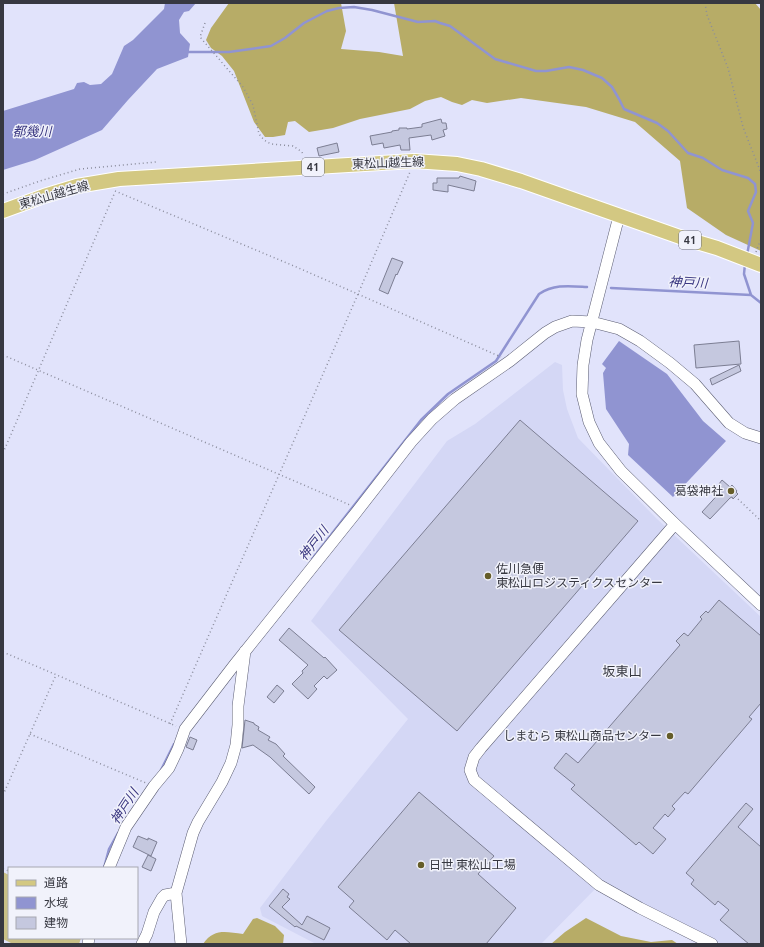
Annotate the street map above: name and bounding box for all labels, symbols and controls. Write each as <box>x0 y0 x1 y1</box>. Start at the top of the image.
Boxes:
water label: 都幾川 <box>12 124 53 138</box>
street label: 東松山越生線 <box>352 155 424 170</box>
road number: 41 <box>302 158 324 176</box>
street label: 東松山越生線 <box>17 178 90 211</box>
road number: 41 <box>679 231 701 249</box>
water label: 神戸川 <box>668 274 710 290</box>
place label: 葛袋神社 <box>675 484 723 497</box>
marker: 葛袋神社 <box>726 486 736 496</box>
water label: 神戸川 <box>295 522 332 563</box>
place label: 佐川急便 東松山ロジスティクスセンター <box>496 562 663 589</box>
marker: 佐川急便 東松山ロジスティクスセンター <box>483 571 493 581</box>
district label: 坂東山 <box>602 664 642 678</box>
place label: しまむら 東松山商品センター <box>503 729 662 742</box>
marker: しまむら 東松山商品センター <box>665 731 675 741</box>
water label: 神戸川 <box>108 784 142 826</box>
place label: 日世 東松山工場 <box>429 858 516 871</box>
marker: 日世 東松山工場 <box>416 860 426 870</box>
legend <box>8 867 138 939</box>
text: 道路 <box>44 876 68 889</box>
text: 水域 <box>44 896 68 909</box>
text: 建物 <box>44 916 68 929</box>

